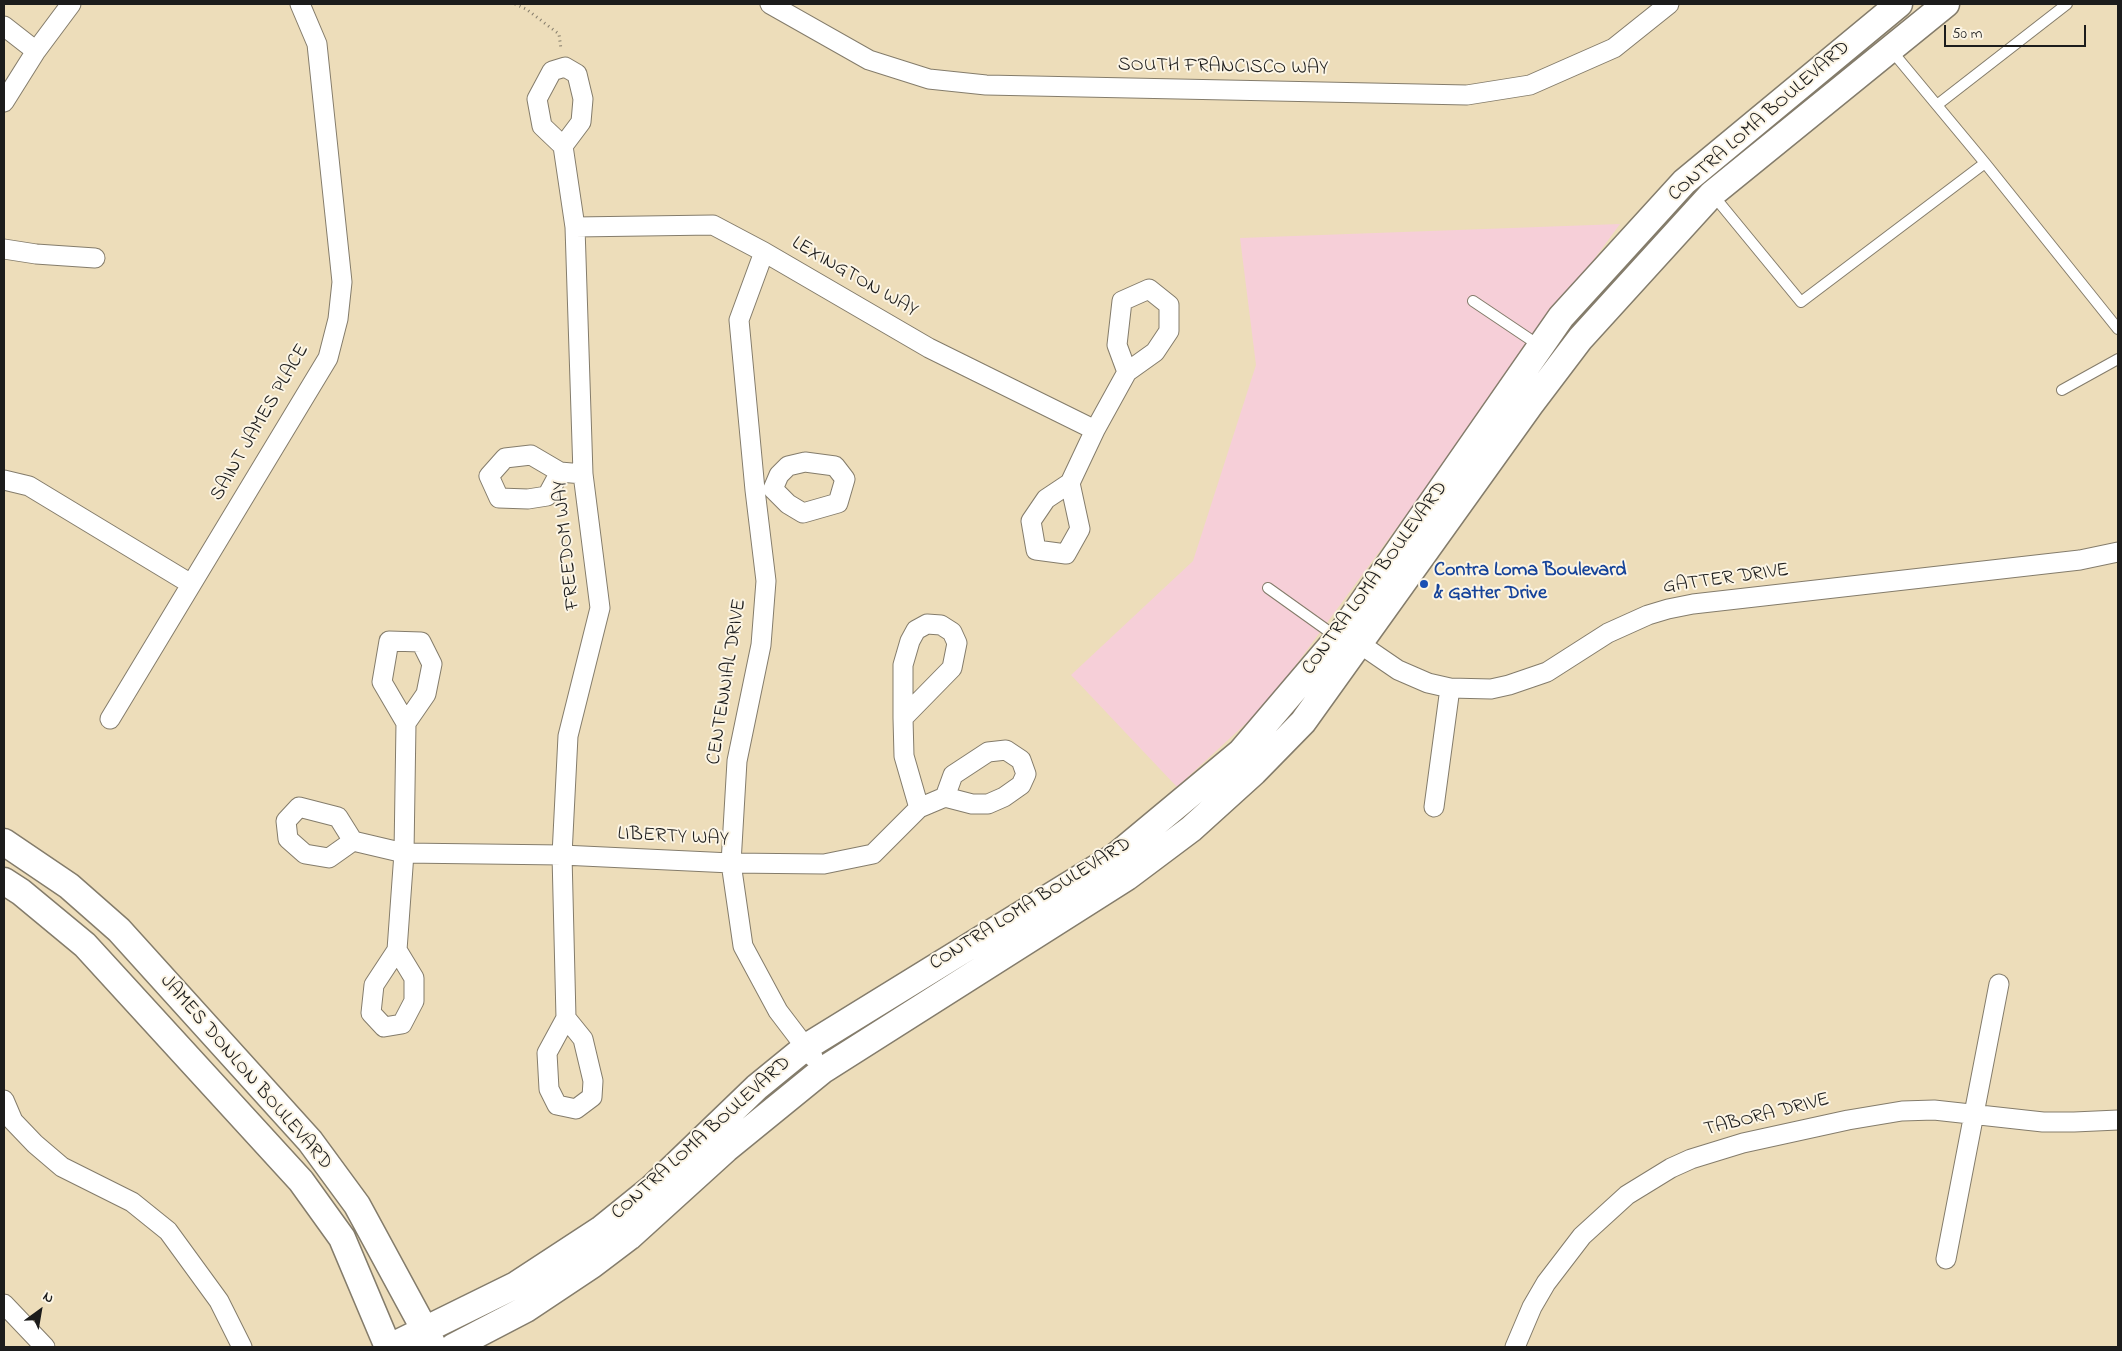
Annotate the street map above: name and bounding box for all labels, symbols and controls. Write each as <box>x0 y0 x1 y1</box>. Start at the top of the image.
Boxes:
scale bar <box>1947 15 2090 47</box>
text: 50 m <box>1952 23 1982 45</box>
street label: CONTRA LOMA BOULEVARD <box>1664 36 1856 208</box>
street label: SOUTH FRANCISCO WAY <box>1118 54 1328 82</box>
street label: LEXINGTON WAY <box>787 232 921 324</box>
street label: SAINT JAMES PLACE <box>206 340 316 506</box>
street label: CONTRA LOMA BOULEVARD <box>1298 478 1454 680</box>
street label: FREEDOM WAY <box>549 479 587 611</box>
street label: GATTER DRIVE <box>1662 559 1790 601</box>
place label: Contra Loma Boulevard & Gatter Drive <box>1434 560 1627 607</box>
marker: Contra Loma Boulevard & Gatter Drive <box>1418 578 1430 590</box>
street label: CENTENNIAL DRIVE <box>703 597 753 767</box>
street label: LIBERTY WAY <box>617 823 729 853</box>
street label: CONTRA LOMA BOULEVARD <box>926 833 1136 977</box>
street label: JAMES DONLON BOULEVARD <box>154 971 336 1175</box>
street label: CONTRA LOMA BOULEVARD <box>607 1052 797 1226</box>
street label: TABORA DRIVE <box>1702 1089 1832 1143</box>
north arrow <box>15 1286 65 1336</box>
text: N <box>39 1286 58 1309</box>

